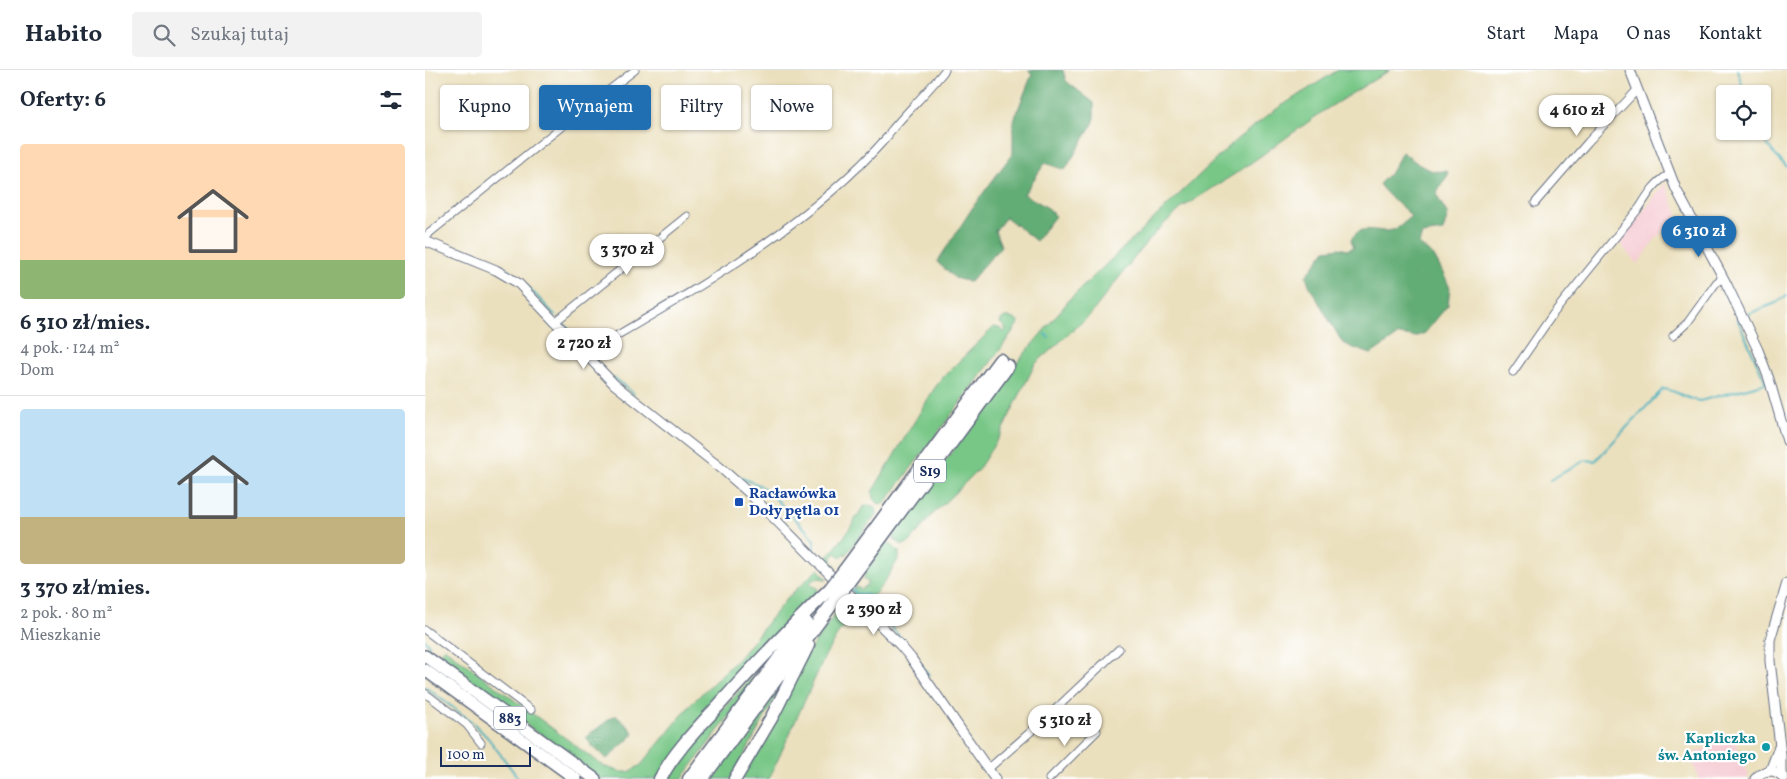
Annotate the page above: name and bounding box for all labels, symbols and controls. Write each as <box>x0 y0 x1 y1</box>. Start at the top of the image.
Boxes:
search box <box>132 12 482 57</box>
text: Habito <box>25 18 102 52</box>
icon: search <box>150 21 178 49</box>
text: Szukaj tutaj <box>190 22 289 48</box>
text: Start <box>1487 22 1526 47</box>
text: Mapa <box>1554 22 1599 47</box>
text: O nas <box>1627 22 1671 47</box>
text: Kontakt <box>1699 22 1762 47</box>
chip: Kupno <box>440 85 529 130</box>
chip: Wynajem <box>539 85 651 130</box>
chip: Filtry <box>661 85 741 130</box>
chip: Nowe <box>751 85 832 130</box>
map controls <box>1716 85 1771 140</box>
button: locate <box>1716 85 1771 140</box>
text: Oferty: 6 <box>20 86 106 115</box>
icon: filters <box>377 86 405 114</box>
pin: 4 610 zł <box>1525 94 1629 137</box>
text: 4 610 zł <box>1550 100 1604 122</box>
icon: home <box>168 176 258 266</box>
pin: 6 310 zł <box>1647 216 1751 258</box>
text: 6 310 zł <box>1672 221 1726 243</box>
pin: 3 370 zł <box>575 234 679 276</box>
text: 3 370 zł <box>600 239 654 261</box>
text: 6 310 zł/mies. <box>20 309 150 338</box>
pin: 2 720 zł <box>532 328 636 370</box>
text: 2 720 zł <box>557 333 611 355</box>
text: 4 pok. · 124 m² <box>20 338 119 360</box>
text: Dom <box>20 360 54 382</box>
icon: home <box>168 442 258 532</box>
road number: S19 <box>914 460 946 482</box>
place label: Racławówka Doły pętla 01 <box>749 484 839 522</box>
marker: Racławówka Doły pętla 01 <box>733 496 745 508</box>
text: 3 370 zł/mies. <box>20 574 151 603</box>
pin: 2 390 zł <box>822 594 926 636</box>
text: 2 390 zł <box>846 599 902 621</box>
text: 2 pok. · 80 m² <box>20 603 112 625</box>
text: Mieszkanie <box>20 625 101 647</box>
pin: 5 310 zł <box>1013 704 1117 747</box>
road number: 883 <box>494 706 526 730</box>
text: 5 310 zł <box>1039 710 1091 732</box>
place label: Kapliczka św. Antoniego <box>1658 729 1756 767</box>
marker: Kapliczka św. Antoniego <box>1760 741 1772 753</box>
scale bar <box>440 744 531 767</box>
text: 100 m <box>447 746 485 765</box>

